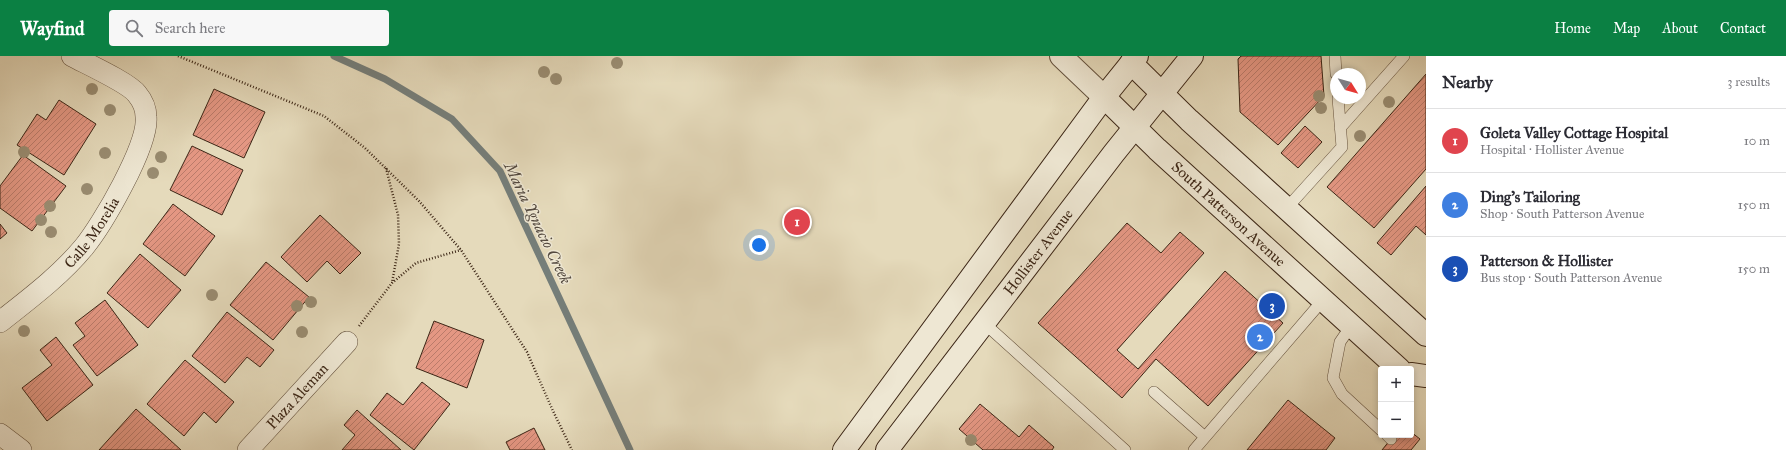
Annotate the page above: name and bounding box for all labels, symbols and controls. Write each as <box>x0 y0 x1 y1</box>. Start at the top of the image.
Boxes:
search box <box>109 10 389 46</box>
text: Wayfind <box>20 17 85 40</box>
icon: search <box>123 17 145 39</box>
text: Search here <box>155 19 226 37</box>
text: Home <box>1554 20 1591 37</box>
text: Map <box>1613 20 1640 37</box>
text: About <box>1662 20 1698 37</box>
text: Contact <box>1720 20 1766 37</box>
north arrow <box>1330 68 1366 104</box>
text: Nearby <box>1442 72 1493 93</box>
text: 3 results <box>1727 74 1770 90</box>
text: Goleta Valley Cottage Hospital <box>1480 124 1668 142</box>
text: 1 <box>1452 133 1458 149</box>
text: 10 m <box>1744 133 1770 149</box>
text: Hospital · Hollister Avenue <box>1480 142 1624 158</box>
water label: Maria Ygnacio Creek <box>499 157 576 287</box>
street label: South Patterson Avenue <box>1168 158 1289 271</box>
text: Ding's Tailoring <box>1480 188 1580 206</box>
street label: Calle Morelia <box>60 193 123 272</box>
text: 2 <box>1452 197 1458 213</box>
text: 150 m <box>1738 197 1770 213</box>
street label: Hollister Avenue <box>1000 206 1077 299</box>
text: Shop · South Patterson Avenue <box>1480 206 1644 222</box>
pin: 1 <box>784 207 810 237</box>
your location <box>749 235 769 255</box>
text: Patterson & Hollister <box>1480 252 1613 270</box>
text: 3 <box>1452 261 1458 277</box>
text: 150 m <box>1738 261 1770 277</box>
text: Bus stop · South Patterson Avenue <box>1480 270 1662 286</box>
pin: 3 <box>1259 291 1285 321</box>
pin: 2 <box>1247 322 1273 352</box>
street label: Plaza Aleman <box>263 360 332 433</box>
map controls <box>1378 366 1414 438</box>
button: + <box>1378 366 1414 402</box>
button: − <box>1378 402 1414 438</box>

